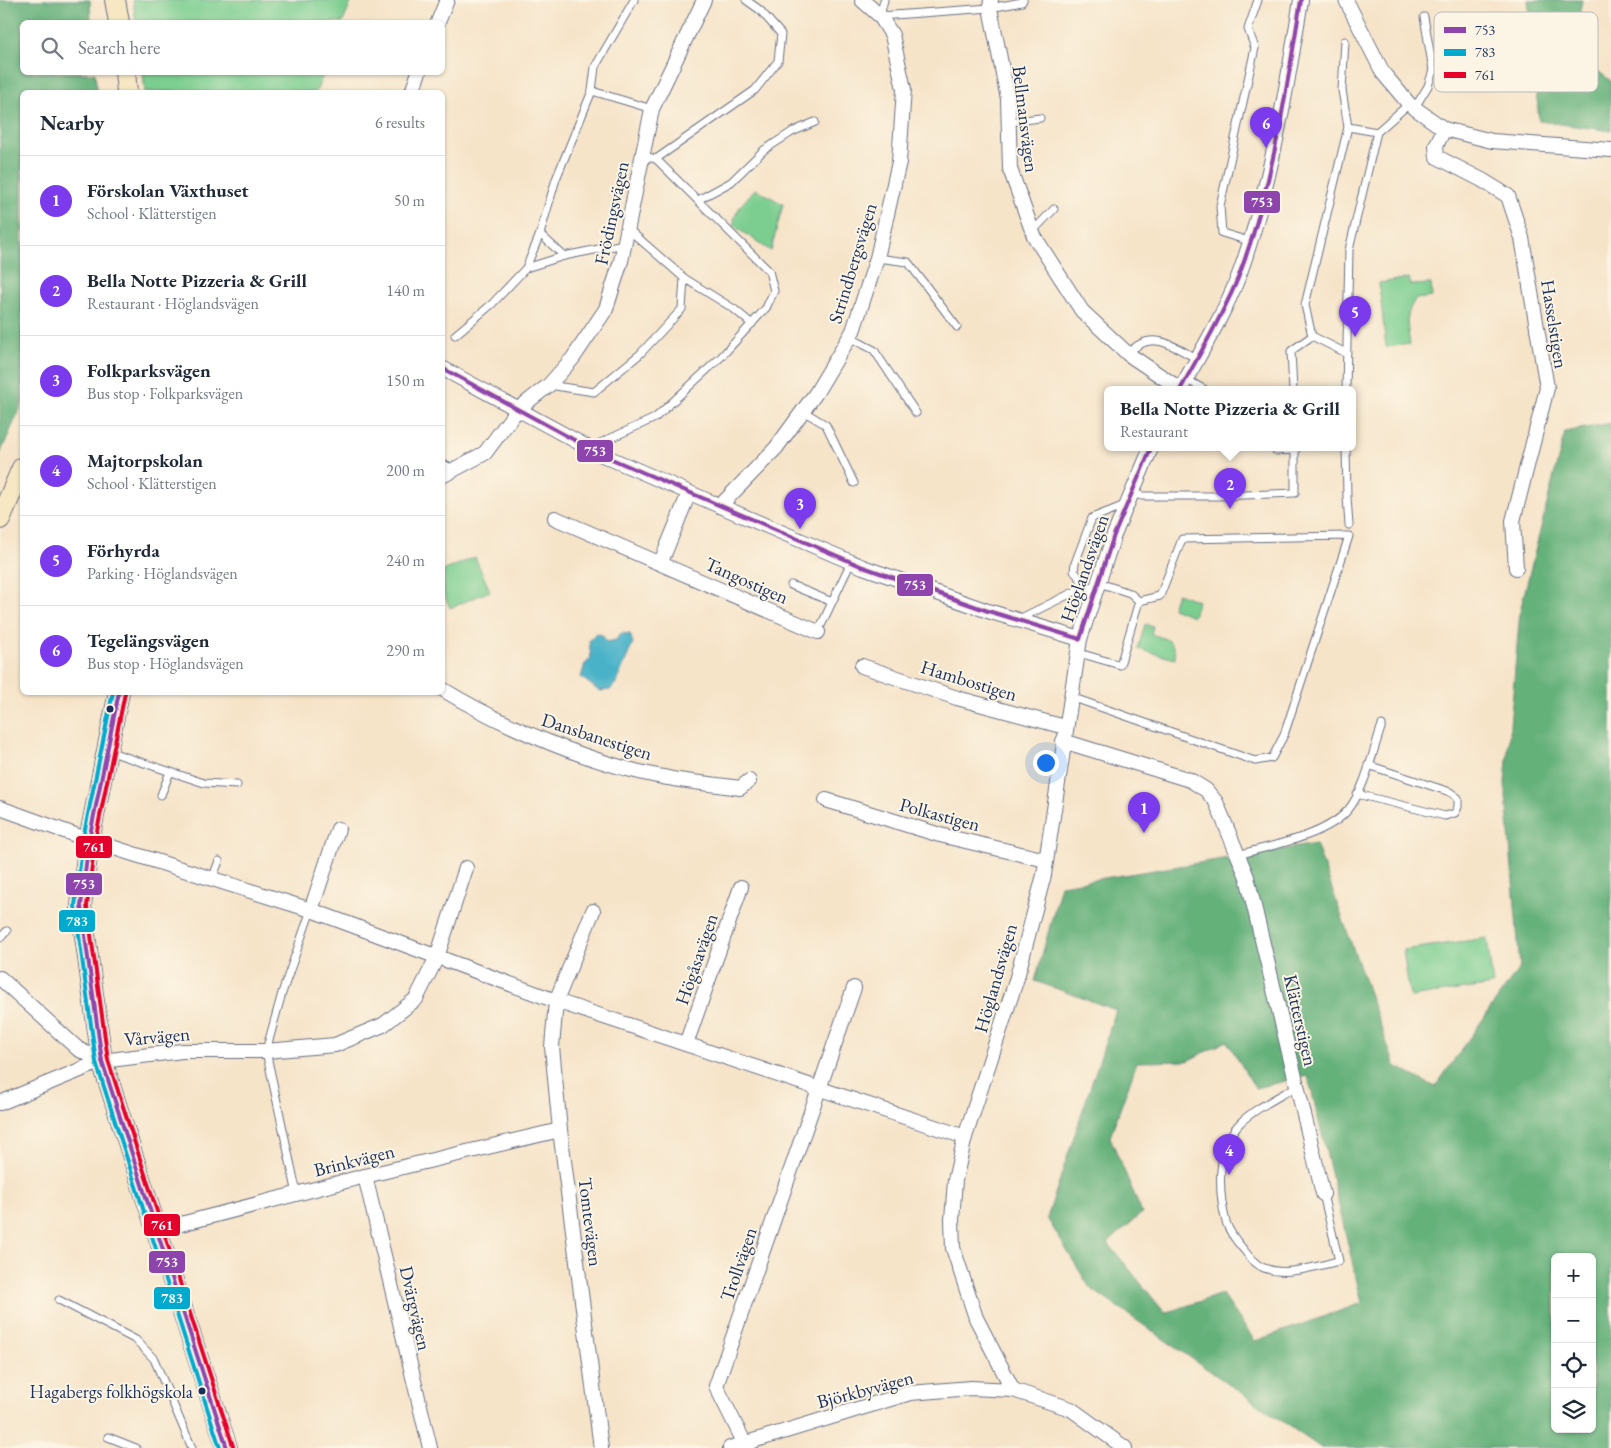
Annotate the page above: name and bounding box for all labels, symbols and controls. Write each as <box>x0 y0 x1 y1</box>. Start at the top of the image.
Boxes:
legend <box>1434 12 1598 92</box>
search box <box>20 20 445 75</box>
text: 753 <box>1475 21 1495 39</box>
icon: search <box>38 34 66 62</box>
text: Search here <box>78 35 160 60</box>
text: 783 <box>1475 43 1495 61</box>
street label: Bellmansvägen <box>1007 64 1044 174</box>
text: 761 <box>1475 66 1495 84</box>
pin: 6 <box>1250 107 1282 148</box>
text: Nearby <box>40 109 104 136</box>
text: 6 results <box>375 112 425 133</box>
street label: Frödingsvägen <box>588 159 635 267</box>
text: Förskolan Växthuset <box>87 178 249 203</box>
text: 1 <box>52 190 60 211</box>
text: 50 m <box>394 190 425 211</box>
line badge: 753 <box>1243 190 1281 214</box>
text: 753 <box>1251 193 1273 211</box>
street label: Strindbergsvägen <box>822 200 883 326</box>
text: School · Klätterstigen <box>87 203 217 224</box>
text: Bella Notte Pizzeria & Grill <box>87 268 307 293</box>
street label: Hasselstigen <box>1535 278 1574 370</box>
text: 2 <box>52 280 60 301</box>
text: 140 m <box>386 280 425 301</box>
text: Restaurant · Höglandsvägen <box>87 293 259 314</box>
pin: 5 <box>1339 296 1371 337</box>
text: Folkparksvägen <box>87 358 211 383</box>
text: 3 <box>52 370 60 391</box>
text: 150 m <box>386 370 425 391</box>
text: Bus stop · Folkparksvägen <box>87 383 243 404</box>
popup <box>1104 386 1356 451</box>
text: Bella Notte Pizzeria & Grill <box>1120 396 1340 421</box>
text: Restaurant <box>1120 421 1188 442</box>
line badge: 753 <box>576 439 614 463</box>
text: 753 <box>584 442 606 460</box>
text: Majtorpskolan <box>87 448 203 473</box>
text: 4 <box>52 460 60 481</box>
text: 200 m <box>386 460 425 481</box>
pin: 2 <box>1214 468 1246 509</box>
text: School · Klätterstigen <box>87 473 217 494</box>
pin: 3 <box>784 488 816 529</box>
street label: Höglandsvägen <box>1054 511 1115 625</box>
text: Förhyrda <box>87 538 160 563</box>
text: 5 <box>52 550 60 571</box>
text: 240 m <box>386 550 425 571</box>
street label: Tangostigen <box>701 551 792 610</box>
text: Parking · Höglandsvägen <box>87 563 238 584</box>
line badge: 753 <box>896 573 934 597</box>
text: 753 <box>904 576 926 594</box>
text: Tegelängsvägen <box>87 628 209 653</box>
text: 6 <box>52 640 60 661</box>
text: 290 m <box>386 640 425 661</box>
text: Bus stop · Höglandsvägen <box>87 653 244 674</box>
street label: Hambostigen <box>918 654 1020 707</box>
unlabelled marker <box>105 704 115 714</box>
street label: Dansbanestigen <box>538 707 655 766</box>
your location <box>1033 750 1059 776</box>
street label: Polkastigen <box>897 792 983 837</box>
pin: 1 <box>1128 792 1160 833</box>
line badge: 761 <box>75 835 113 859</box>
text: 761 <box>83 838 105 856</box>
line badge: 753 <box>65 872 103 896</box>
text: 753 <box>73 875 95 893</box>
line badge: 783 <box>58 909 96 933</box>
street label: Högåsavägen <box>669 910 724 1008</box>
text: 783 <box>66 912 88 930</box>
street label: Höglandsvägen <box>968 921 1023 1036</box>
street label: Klätterstigen <box>1278 972 1323 1068</box>
street label: Vårvägen <box>123 1021 191 1052</box>
pin: 4 <box>1213 1134 1245 1175</box>
street label: Brinkvägen <box>311 1138 397 1183</box>
street label: Tomtevägen <box>573 1176 608 1268</box>
line badge: 761 <box>143 1213 181 1237</box>
text: 761 <box>151 1216 173 1234</box>
street label: Trollvägen <box>714 1224 763 1305</box>
line badge: 753 <box>148 1250 186 1274</box>
text: 753 <box>156 1253 178 1271</box>
map controls <box>1551 1253 1596 1433</box>
button: + <box>1551 1253 1596 1298</box>
street label: Dvärgvägen <box>394 1263 437 1353</box>
line badge: 783 <box>153 1286 191 1310</box>
text: 783 <box>161 1289 183 1307</box>
button: − <box>1551 1298 1596 1343</box>
button: locate <box>1551 1343 1596 1388</box>
street label: Björkbyvägen <box>814 1365 916 1414</box>
place label: Hagabergs folkhögskola <box>30 1380 194 1403</box>
marker: Hagabergs folkhögskola <box>197 1386 207 1396</box>
button: layers <box>1551 1388 1596 1433</box>

